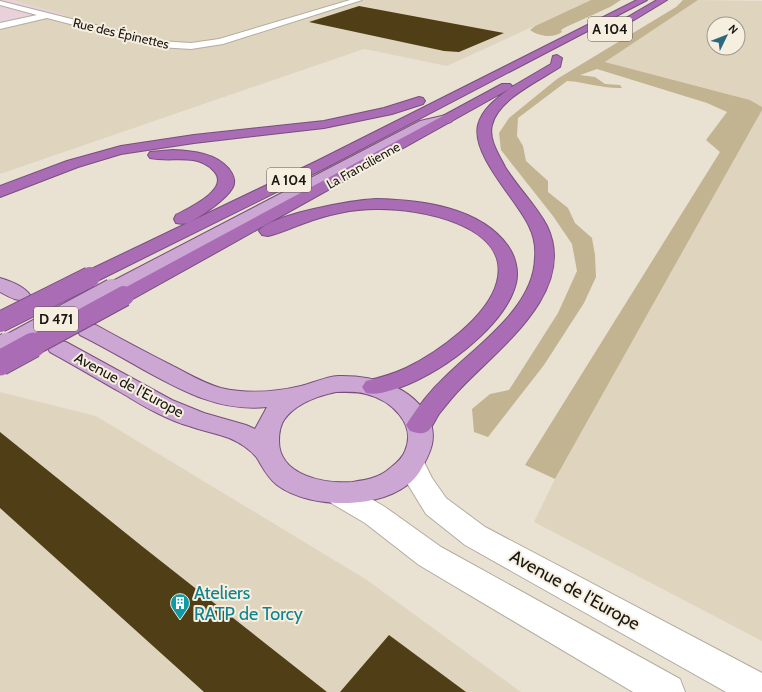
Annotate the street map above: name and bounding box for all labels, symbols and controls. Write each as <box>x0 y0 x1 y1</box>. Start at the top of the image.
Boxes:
street label: Rue des Épinettes <box>71 13 171 52</box>
north arrow <box>706 16 746 56</box>
road number: A 104 <box>588 17 632 41</box>
text: N <box>726 22 741 37</box>
street label: La Francilienne <box>323 138 403 192</box>
road number: A 104 <box>267 168 311 192</box>
road number: D 471 <box>34 307 78 331</box>
street label: Avenue de l'Europe <box>71 349 187 422</box>
street label: Avenue de l'Europe <box>506 545 644 635</box>
place label: Ateliers RATP de Torcy <box>194 582 303 625</box>
building icon: Ateliers RATP de Torcy <box>169 592 191 620</box>

